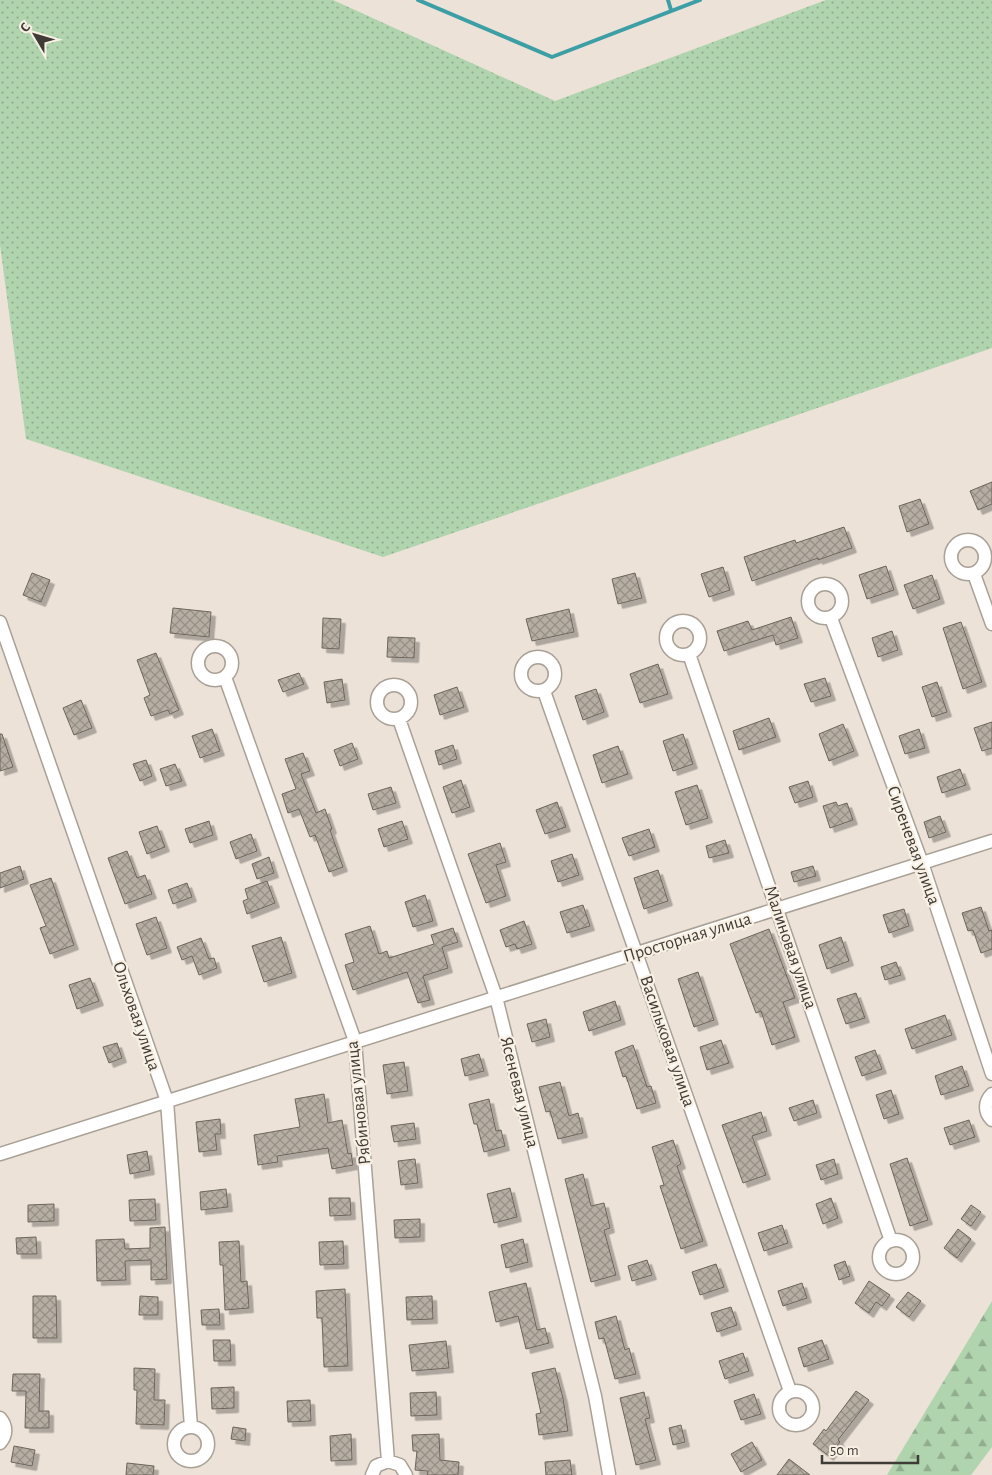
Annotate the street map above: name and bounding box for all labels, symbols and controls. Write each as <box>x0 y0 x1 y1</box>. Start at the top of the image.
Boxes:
north arrow <box>10 10 60 60</box>
text: С <box>18 20 34 35</box>
street label: Сиреневая улица <box>883 783 943 907</box>
street label: Малиновая улица <box>761 883 820 1011</box>
street label: Просторная улица <box>621 910 753 966</box>
street label: Ольховая улица <box>109 959 163 1073</box>
street label: Васильковая улица <box>636 973 698 1109</box>
street label: Ясеневая улица <box>497 1035 542 1150</box>
street label: Рябиновая улица <box>343 1040 374 1166</box>
scale bar <box>822 1432 918 1464</box>
text: 50 m <box>830 1443 859 1458</box>

